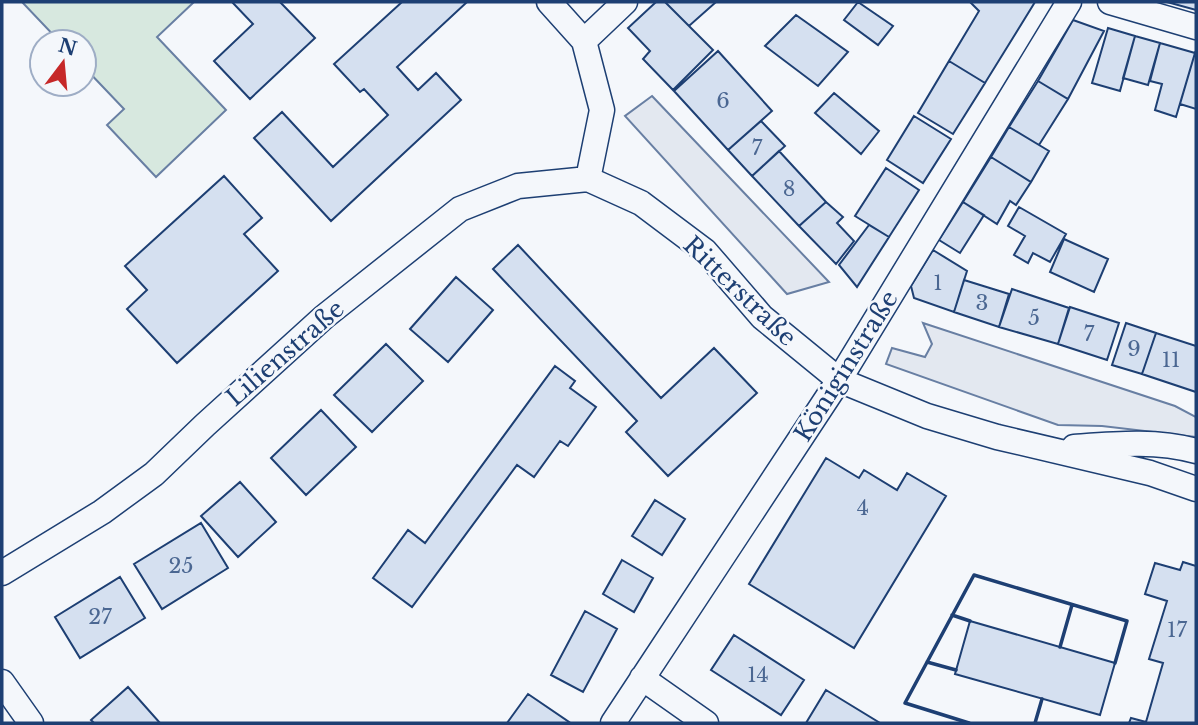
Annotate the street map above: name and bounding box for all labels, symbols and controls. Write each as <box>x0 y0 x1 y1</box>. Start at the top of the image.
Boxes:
north arrow <box>28 28 98 98</box>
text: N <box>56 34 79 61</box>
house number: 6 <box>716 88 730 114</box>
house number: 7 <box>752 135 763 161</box>
house number: 8 <box>783 176 795 202</box>
street label: Ritterstraße <box>678 230 802 352</box>
house number: 1 <box>933 270 943 296</box>
street label: Königinstraße <box>788 285 904 447</box>
house number: 3 <box>976 290 988 316</box>
street label: Lilienstraße <box>220 294 350 412</box>
house number: 5 <box>1028 305 1040 331</box>
house number: 7 <box>1084 321 1095 347</box>
house number: 9 <box>1127 336 1141 362</box>
house number: 11 <box>1162 347 1180 373</box>
house number: 4 <box>857 495 869 521</box>
house number: 25 <box>169 553 193 579</box>
house number: 27 <box>88 604 112 630</box>
house number: 17 <box>1167 617 1187 643</box>
house number: 14 <box>747 662 769 688</box>

